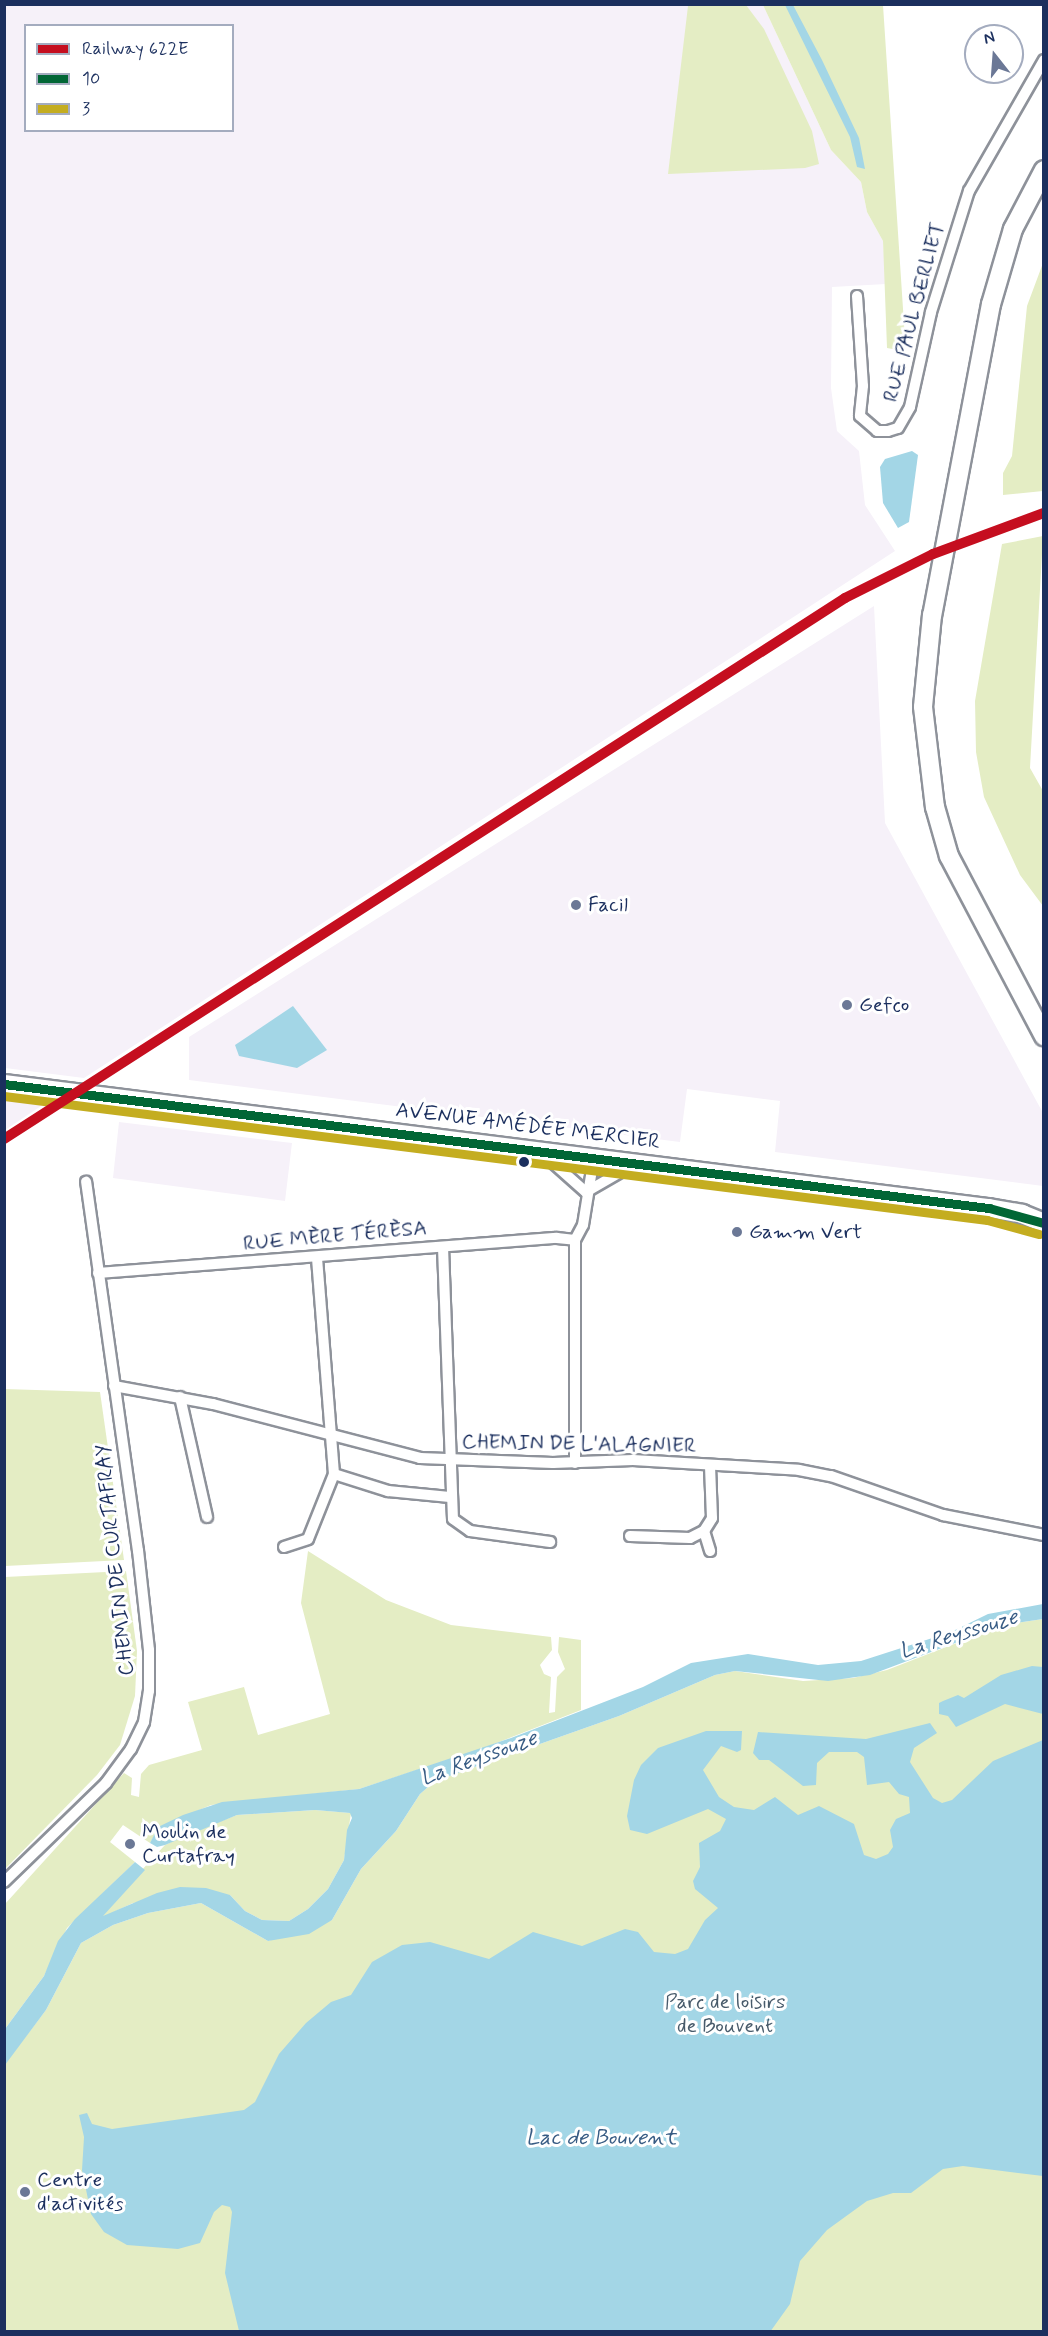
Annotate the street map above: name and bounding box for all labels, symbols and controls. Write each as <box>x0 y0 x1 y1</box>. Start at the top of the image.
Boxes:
legend <box>24 24 234 132</box>
north arrow <box>964 24 1024 84</box>
text: N <box>981 27 997 50</box>
text: Railway 622E <box>82 37 189 61</box>
text: 10 <box>82 67 100 91</box>
text: 3 <box>82 97 90 121</box>
street label: RUE PAUL BERLIET <box>878 218 950 406</box>
place label: Facil <box>588 892 628 918</box>
marker: Facil <box>569 898 583 912</box>
place label: Gefco <box>859 992 909 1018</box>
marker: Gefco <box>840 998 854 1012</box>
street label: AVENUE AMÉDÉE MERCIER <box>393 1097 663 1155</box>
unlabelled marker <box>518 1156 530 1168</box>
street label: RUE MÈRE TÉRÈSA <box>243 1216 427 1256</box>
place label: Gamm Vert <box>749 1219 862 1245</box>
marker: Gamm Vert <box>730 1225 744 1239</box>
street label: CHEMIN DE L'ALAGNIER <box>461 1429 697 1459</box>
street label: CHEMIN DE CURTAFRAY <box>90 1443 140 1677</box>
water label: La Reyssouze <box>894 1604 1024 1666</box>
water label: La Reyssouze <box>414 1725 544 1793</box>
place label: Moulin de Curtafray <box>142 1819 235 1869</box>
marker: Moulin de Curtafray <box>123 1837 137 1851</box>
park label: Parc de loisirs de Bouvent <box>663 1989 787 2039</box>
water label: Lac de Bouvent <box>526 2126 676 2152</box>
place label: Centre d'activités <box>37 2167 123 2217</box>
marker: Centre d'activités <box>18 2185 32 2199</box>

